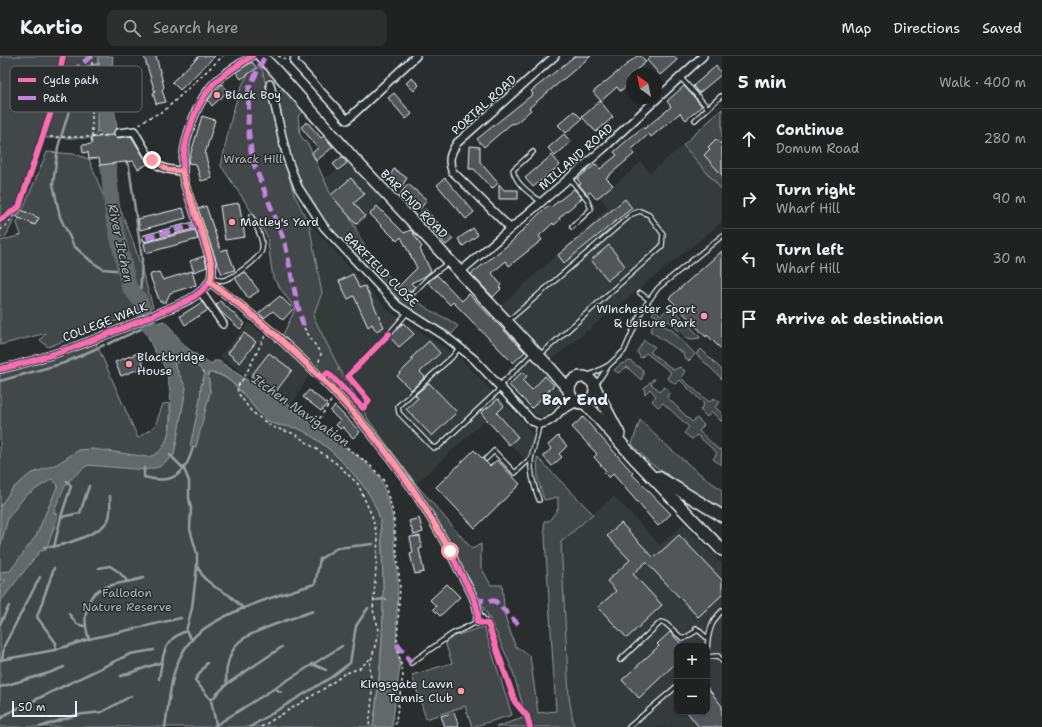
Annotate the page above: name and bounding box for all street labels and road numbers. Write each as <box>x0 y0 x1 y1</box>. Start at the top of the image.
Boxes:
street label: PORTAL ROAD <box>448 71 520 139</box>
street label: MILLAND ROAD <box>535 120 617 194</box>
street label: BAR END ROAD <box>377 166 451 242</box>
street label: BARFIELD CLOSE <box>340 229 422 311</box>
street label: COLLEGE WALK <box>60 298 150 346</box>

